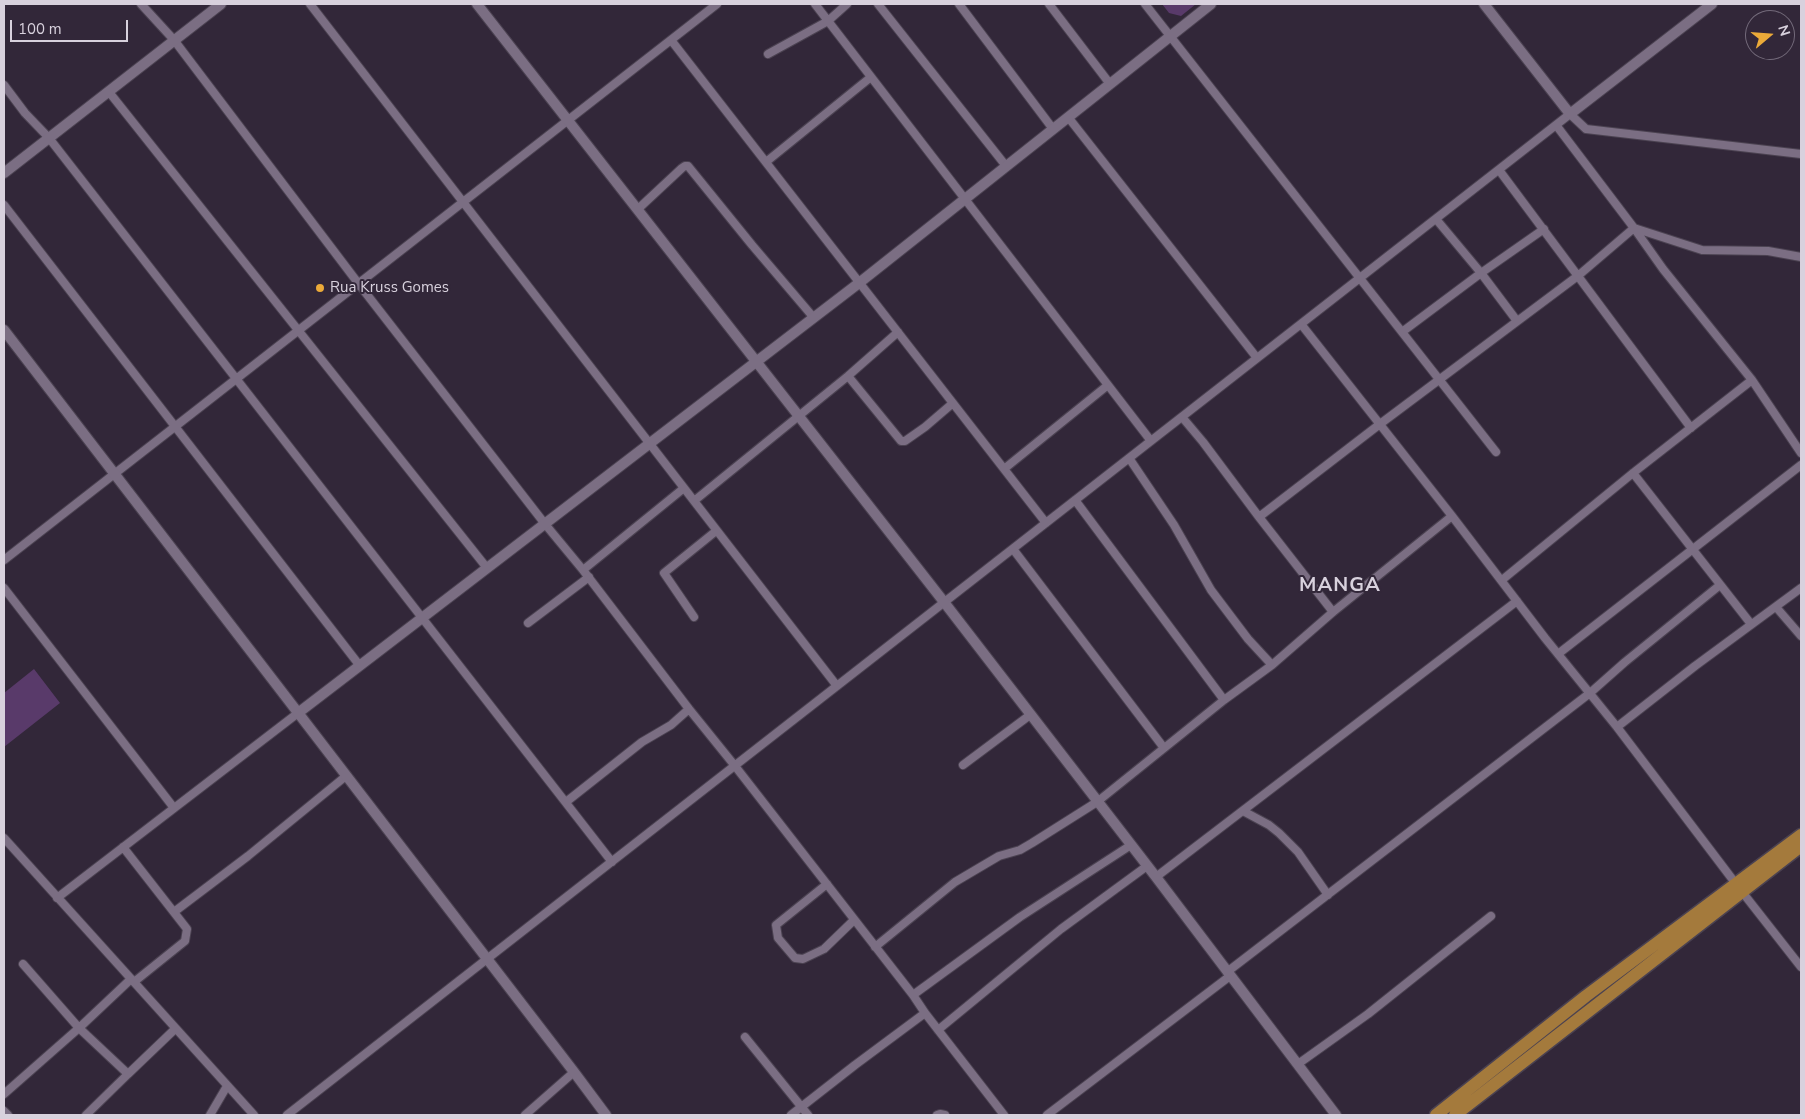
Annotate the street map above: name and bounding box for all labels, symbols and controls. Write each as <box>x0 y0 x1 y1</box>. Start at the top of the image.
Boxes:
scale bar <box>12 10 130 42</box>
north arrow <box>1745 10 1795 60</box>
text: 100 m <box>18 19 62 39</box>
text: N <box>1773 23 1794 38</box>
place label: Rua Kruss Gomes <box>330 279 449 297</box>
marker: Rua Kruss Gomes <box>314 282 326 294</box>
district label: MANGA <box>1298 574 1382 598</box>

